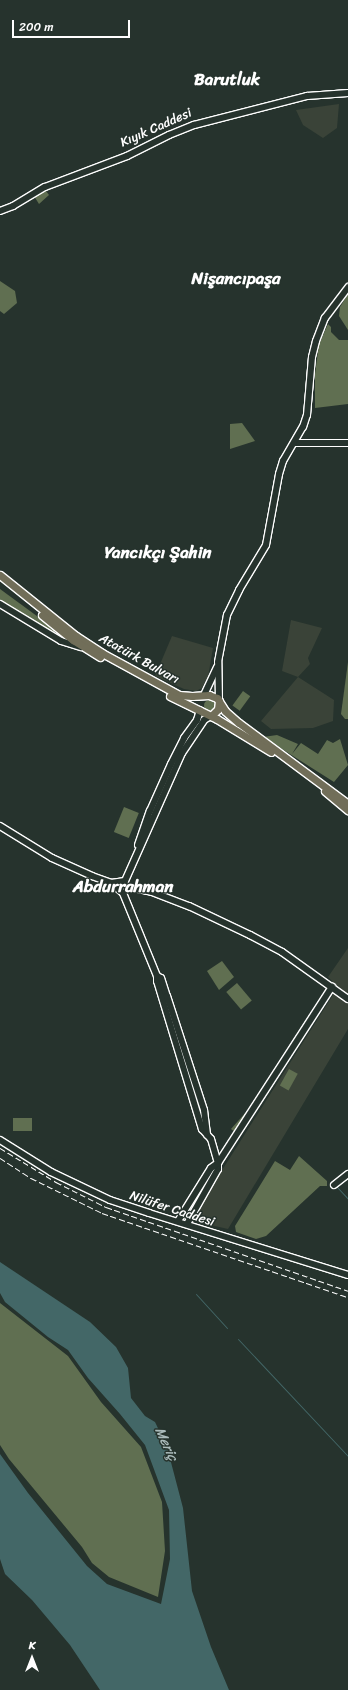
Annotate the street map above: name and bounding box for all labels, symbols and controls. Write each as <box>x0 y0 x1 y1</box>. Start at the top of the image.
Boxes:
scale bar <box>14 12 132 38</box>
text: 200 m <box>19 16 53 38</box>
district label: Barutluk <box>194 70 260 90</box>
street label: Kıyık Caddesi <box>118 105 194 151</box>
district label: Nişancıpaşa <box>191 269 281 289</box>
district label: Yancıkçı Şahin <box>104 543 212 563</box>
street label: Atatürk Bulvarı <box>96 631 182 687</box>
district label: Abdurrahman <box>73 877 173 897</box>
street label: Nilüfer Caddesi <box>128 1188 216 1230</box>
water label: Meriç <box>151 1424 181 1464</box>
text: K <box>29 1636 35 1655</box>
north arrow <box>12 1638 52 1678</box>

